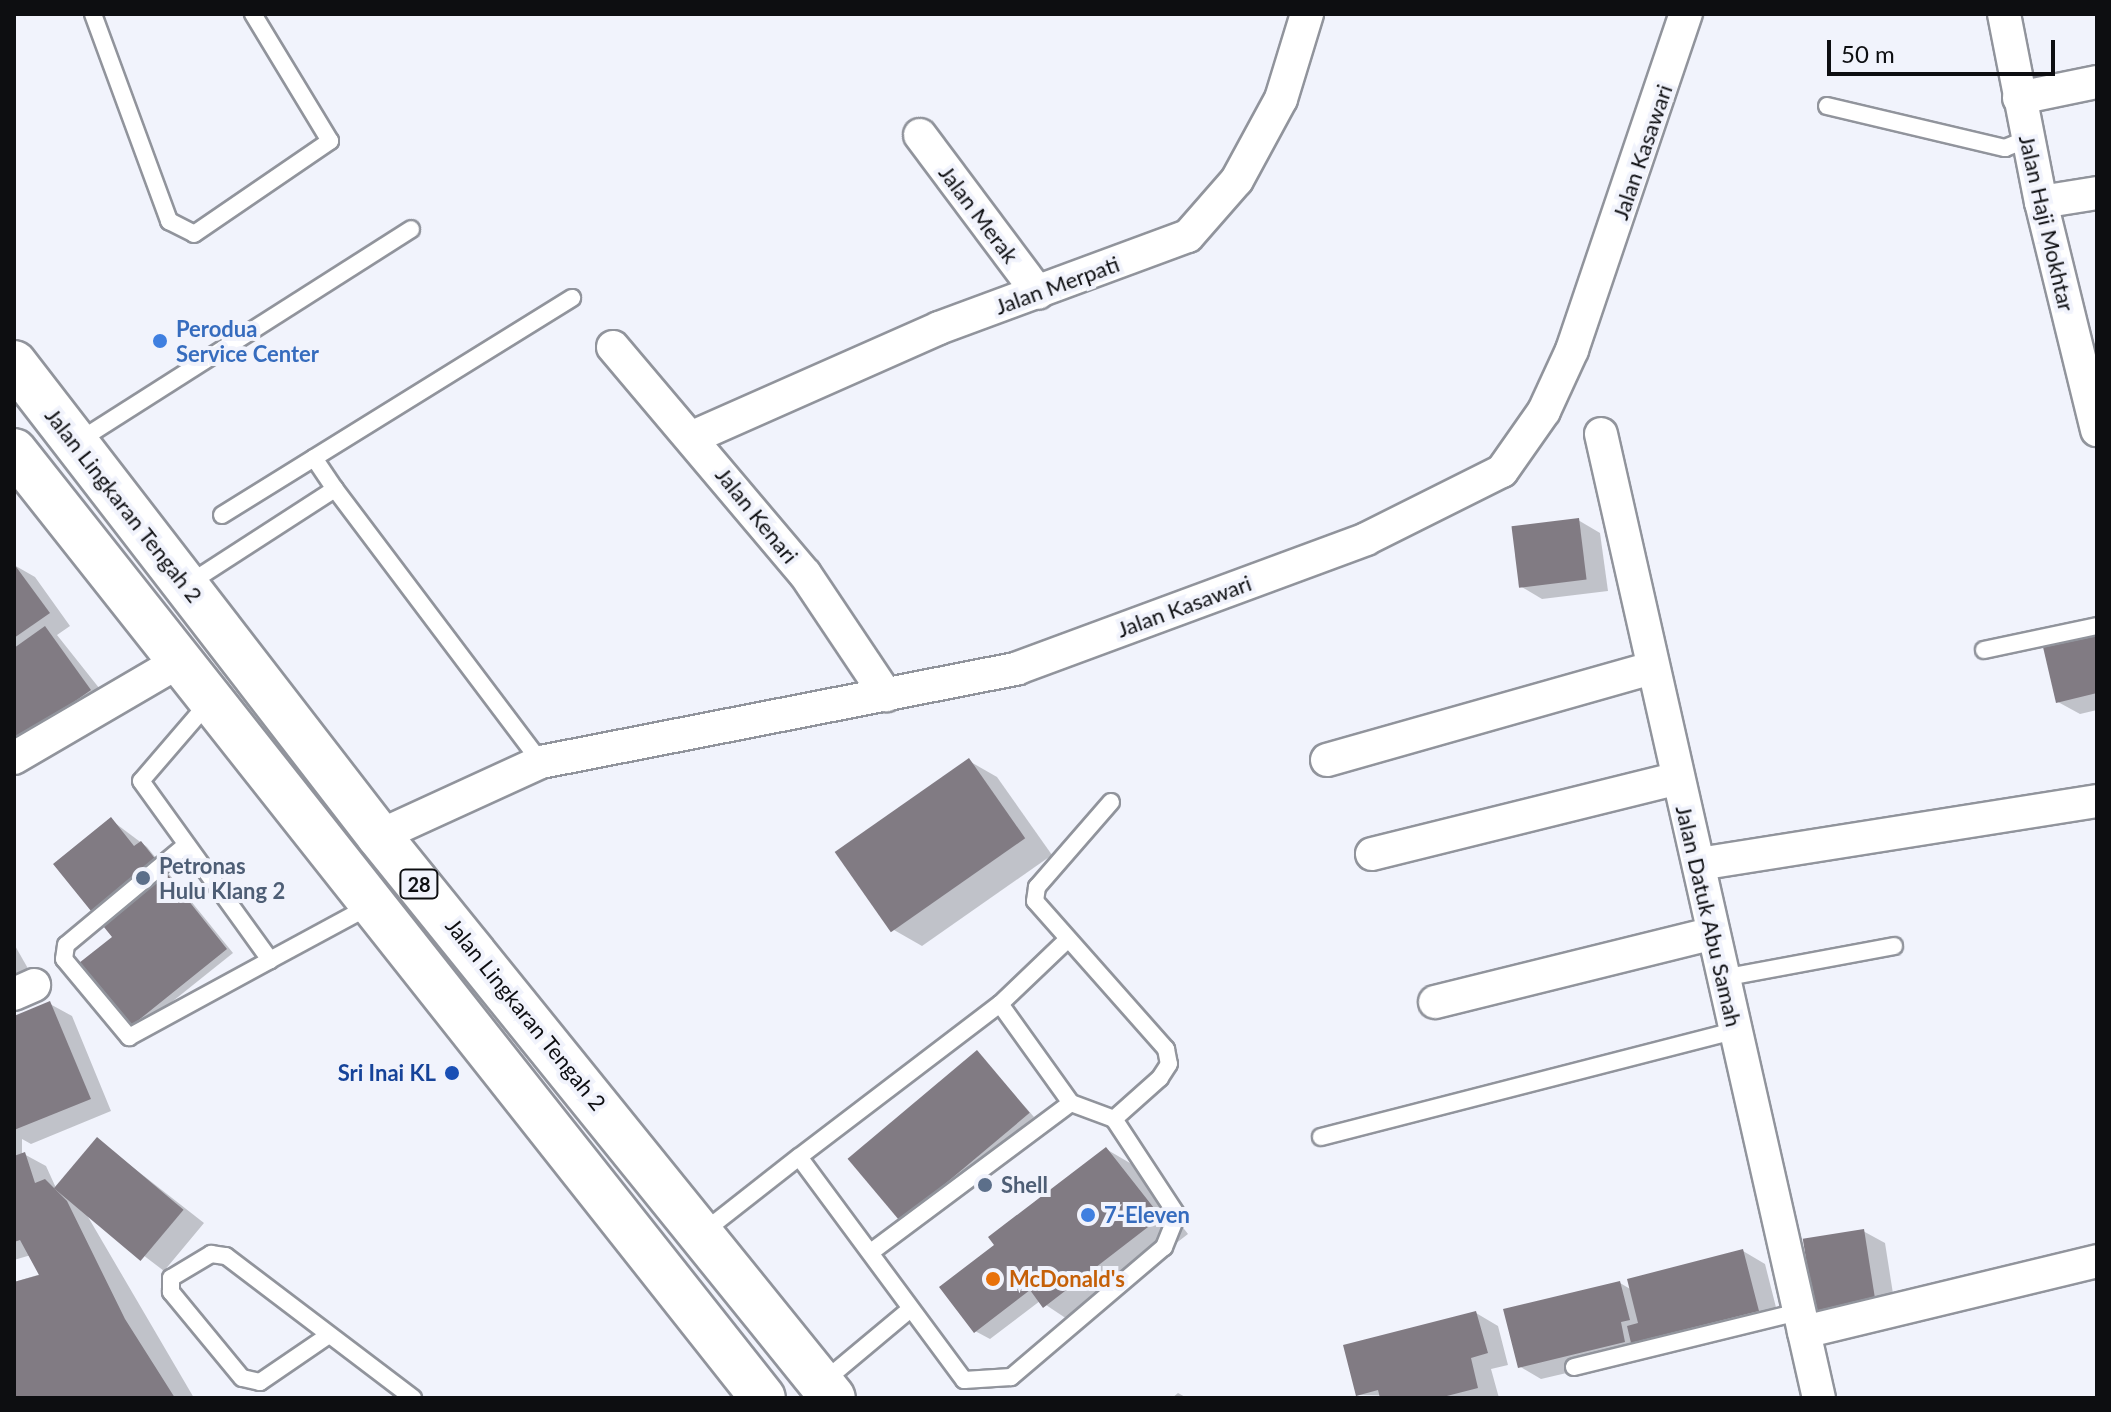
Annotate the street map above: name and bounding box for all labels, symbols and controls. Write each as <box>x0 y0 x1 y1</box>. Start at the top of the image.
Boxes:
scale bar <box>1831 24 2059 74</box>
text: 50 m <box>1841 39 1895 68</box>
street label: Jalan Kasawari <box>1607 81 1677 223</box>
street label: Jalan Haji Mokhtar <box>2014 132 2080 314</box>
street label: Jalan Merak <box>934 160 1024 268</box>
street label: Jalan Merpati <box>991 250 1123 320</box>
place label: Perodua Service Center <box>176 315 319 366</box>
marker: Perodua Service Center <box>151 332 169 350</box>
street label: Jalan Lingkaran Tengah 2 <box>40 402 208 608</box>
street label: Jalan Kenari <box>710 462 804 568</box>
street label: Jalan Kasawari <box>1113 569 1255 643</box>
street label: Jalan Datuk Abu Samah <box>1671 802 1747 1030</box>
place label: Petronas Hulu Klang 2 <box>159 852 285 904</box>
road number: 28 <box>399 868 439 900</box>
marker: Petronas Hulu Klang 2 <box>134 869 152 887</box>
street label: Jalan Lingkaran Tengah 2 <box>440 912 612 1116</box>
place label: Sri Inai KL <box>338 1060 436 1086</box>
marker: Sri Inai KL <box>443 1064 461 1082</box>
place label: Shell <box>1001 1172 1048 1198</box>
marker: Shell <box>976 1176 994 1194</box>
place label: 7-Eleven <box>1104 1202 1190 1228</box>
marker: 7-Eleven <box>1079 1206 1097 1224</box>
place label: McDonald's <box>1009 1266 1125 1292</box>
marker: McDonald's <box>984 1270 1002 1288</box>

